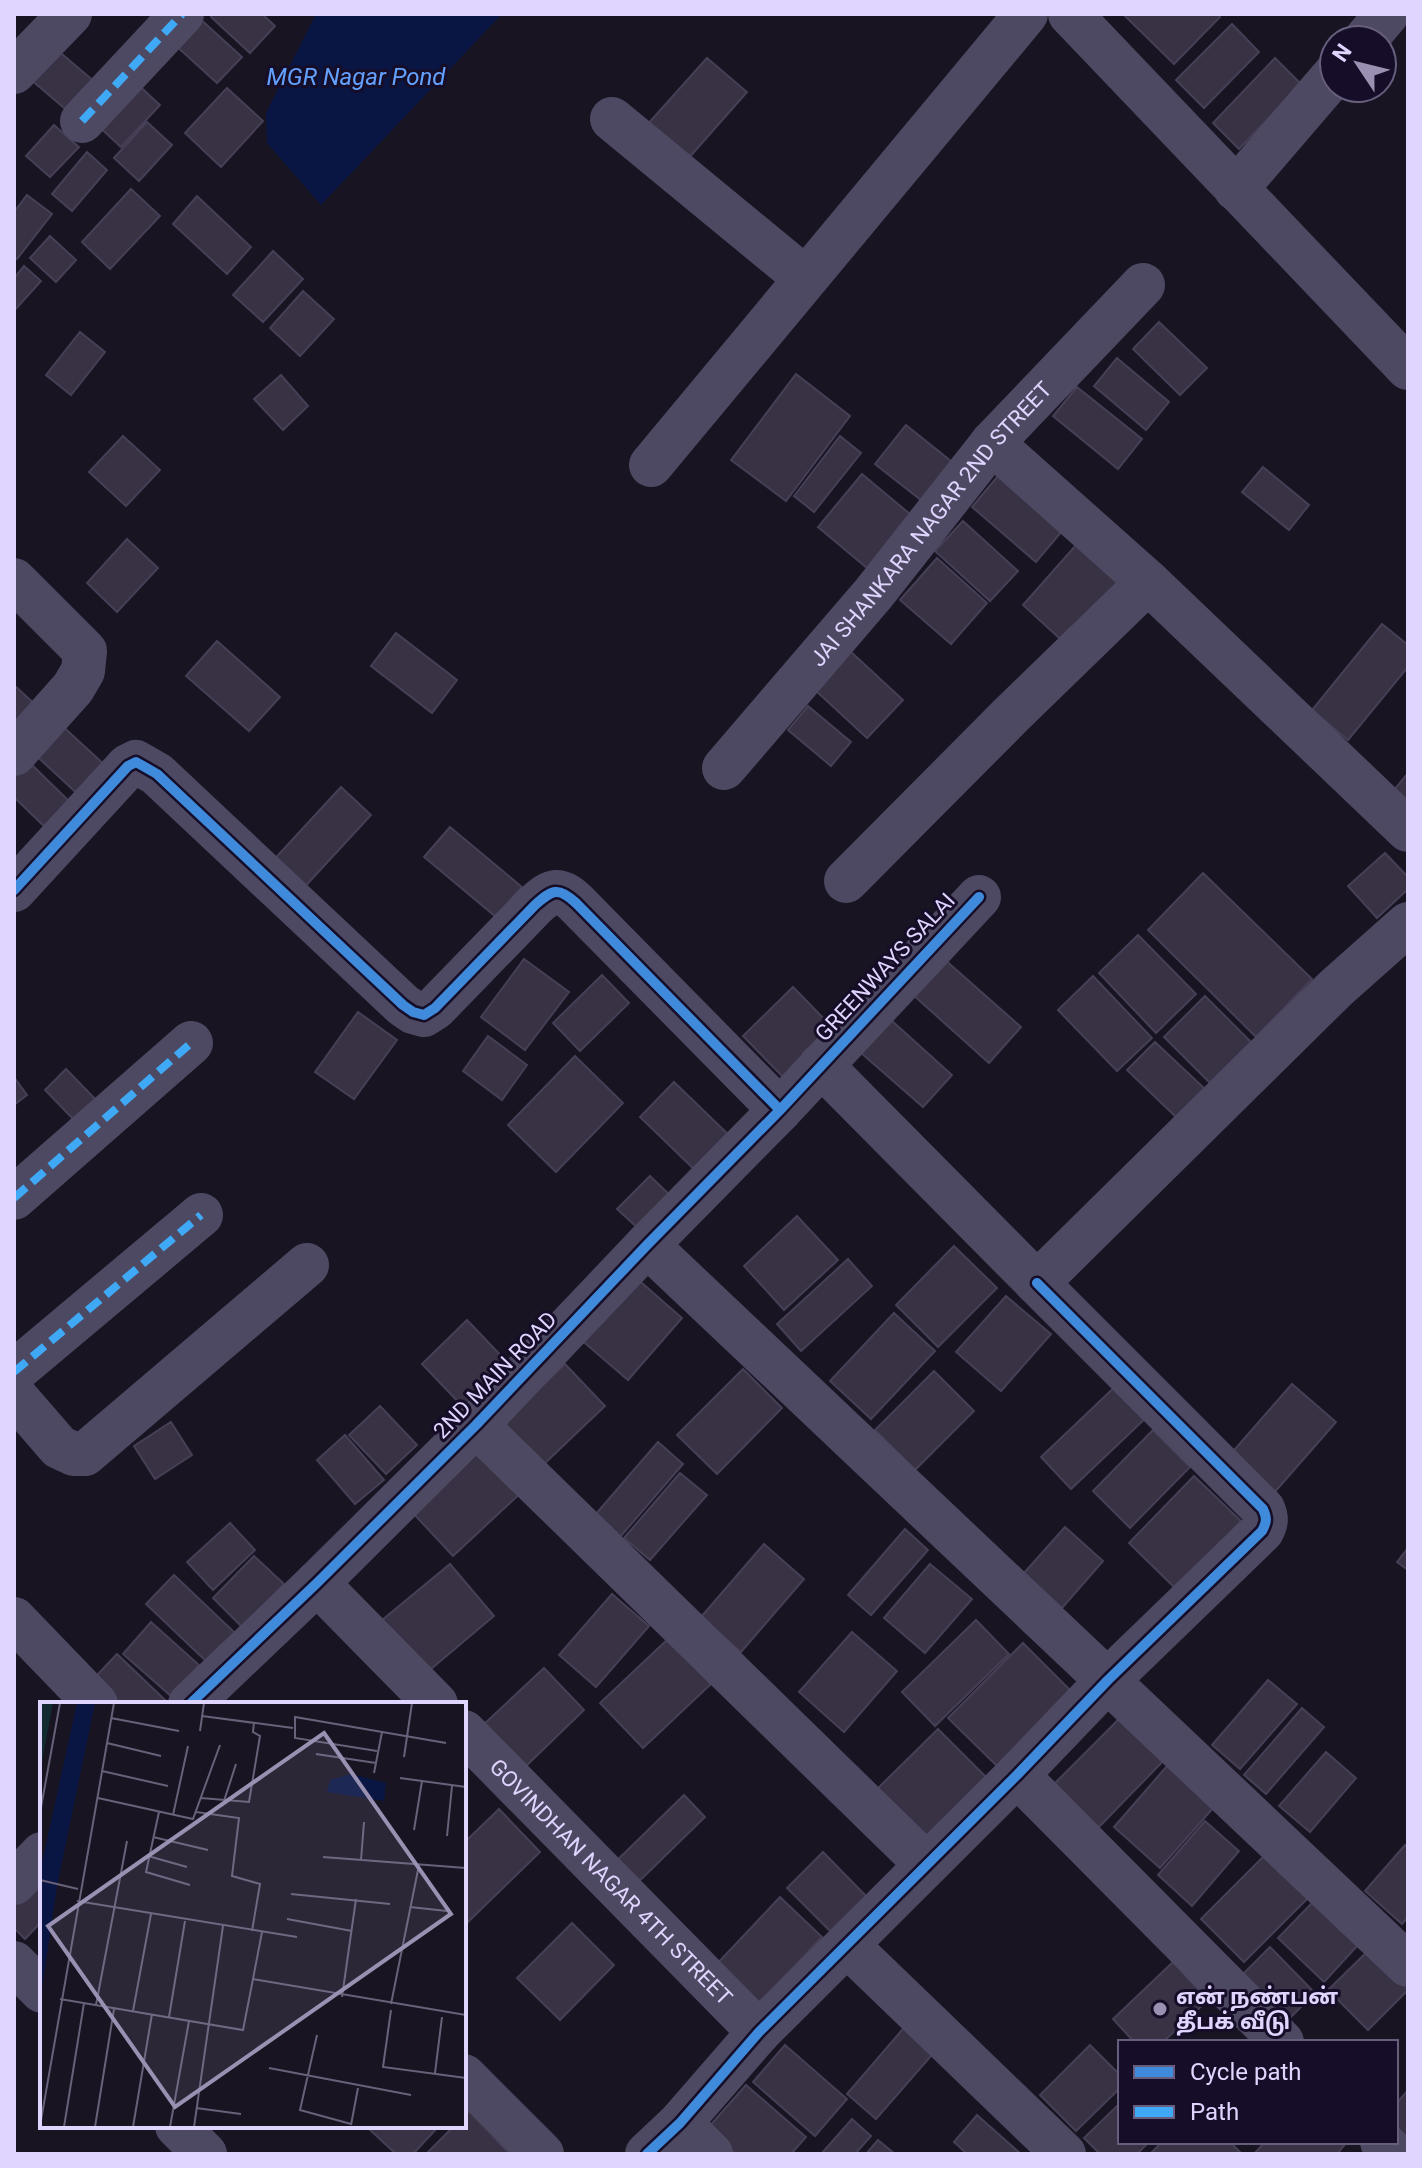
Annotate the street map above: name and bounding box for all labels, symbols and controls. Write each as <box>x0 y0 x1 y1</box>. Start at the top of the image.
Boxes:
north arrow <box>1318 24 1398 104</box>
text: N <box>1327 39 1357 66</box>
water label: MGR Nagar Pond <box>266 63 446 91</box>
street label: JAI SHANKARA NAGAR 2ND STREET <box>805 376 1056 671</box>
street label: GREENWAYS SALAI <box>810 888 960 1046</box>
street label: 2ND MAIN ROAD <box>428 1307 562 1443</box>
inset map <box>40 1702 466 2128</box>
street label: GOVINDHAN NAGAR 4TH STREET <box>485 1754 738 2010</box>
place label: என் நண்பன் தீபக் வீடு <box>1176 1984 1338 2036</box>
marker: என் நண்பன் தீபக் வீடு <box>1151 2000 1169 2018</box>
legend <box>1118 2040 1398 2144</box>
text: Cycle path <box>1190 2058 1302 2086</box>
text: Path <box>1190 2098 1239 2126</box>

